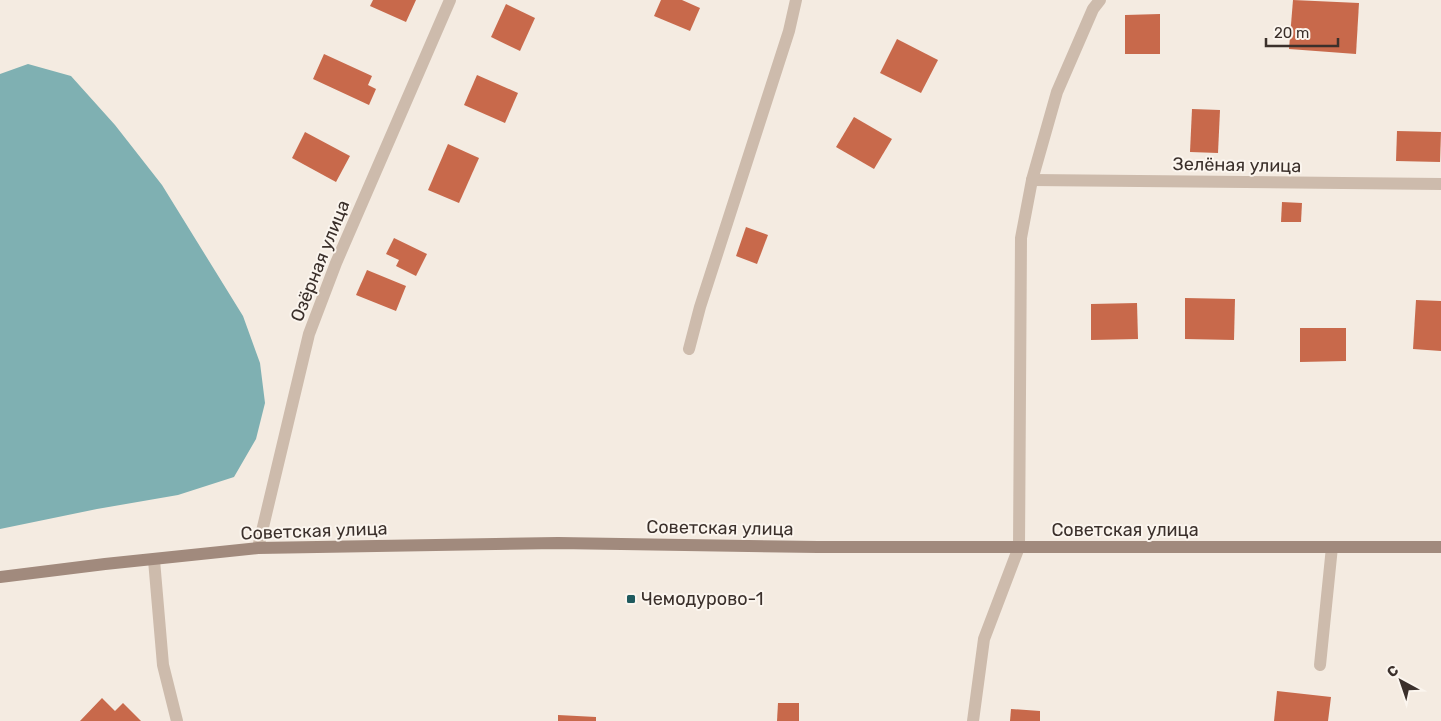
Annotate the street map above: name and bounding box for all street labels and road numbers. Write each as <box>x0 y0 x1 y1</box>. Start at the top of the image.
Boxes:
street label: Зелёная улица <box>1173 153 1301 177</box>
street label: Озёрная улица <box>286 197 354 325</box>
street label: Советская улица <box>646 516 794 540</box>
street label: Советская улица <box>240 517 388 545</box>
street label: Советская улица <box>1051 519 1199 541</box>

